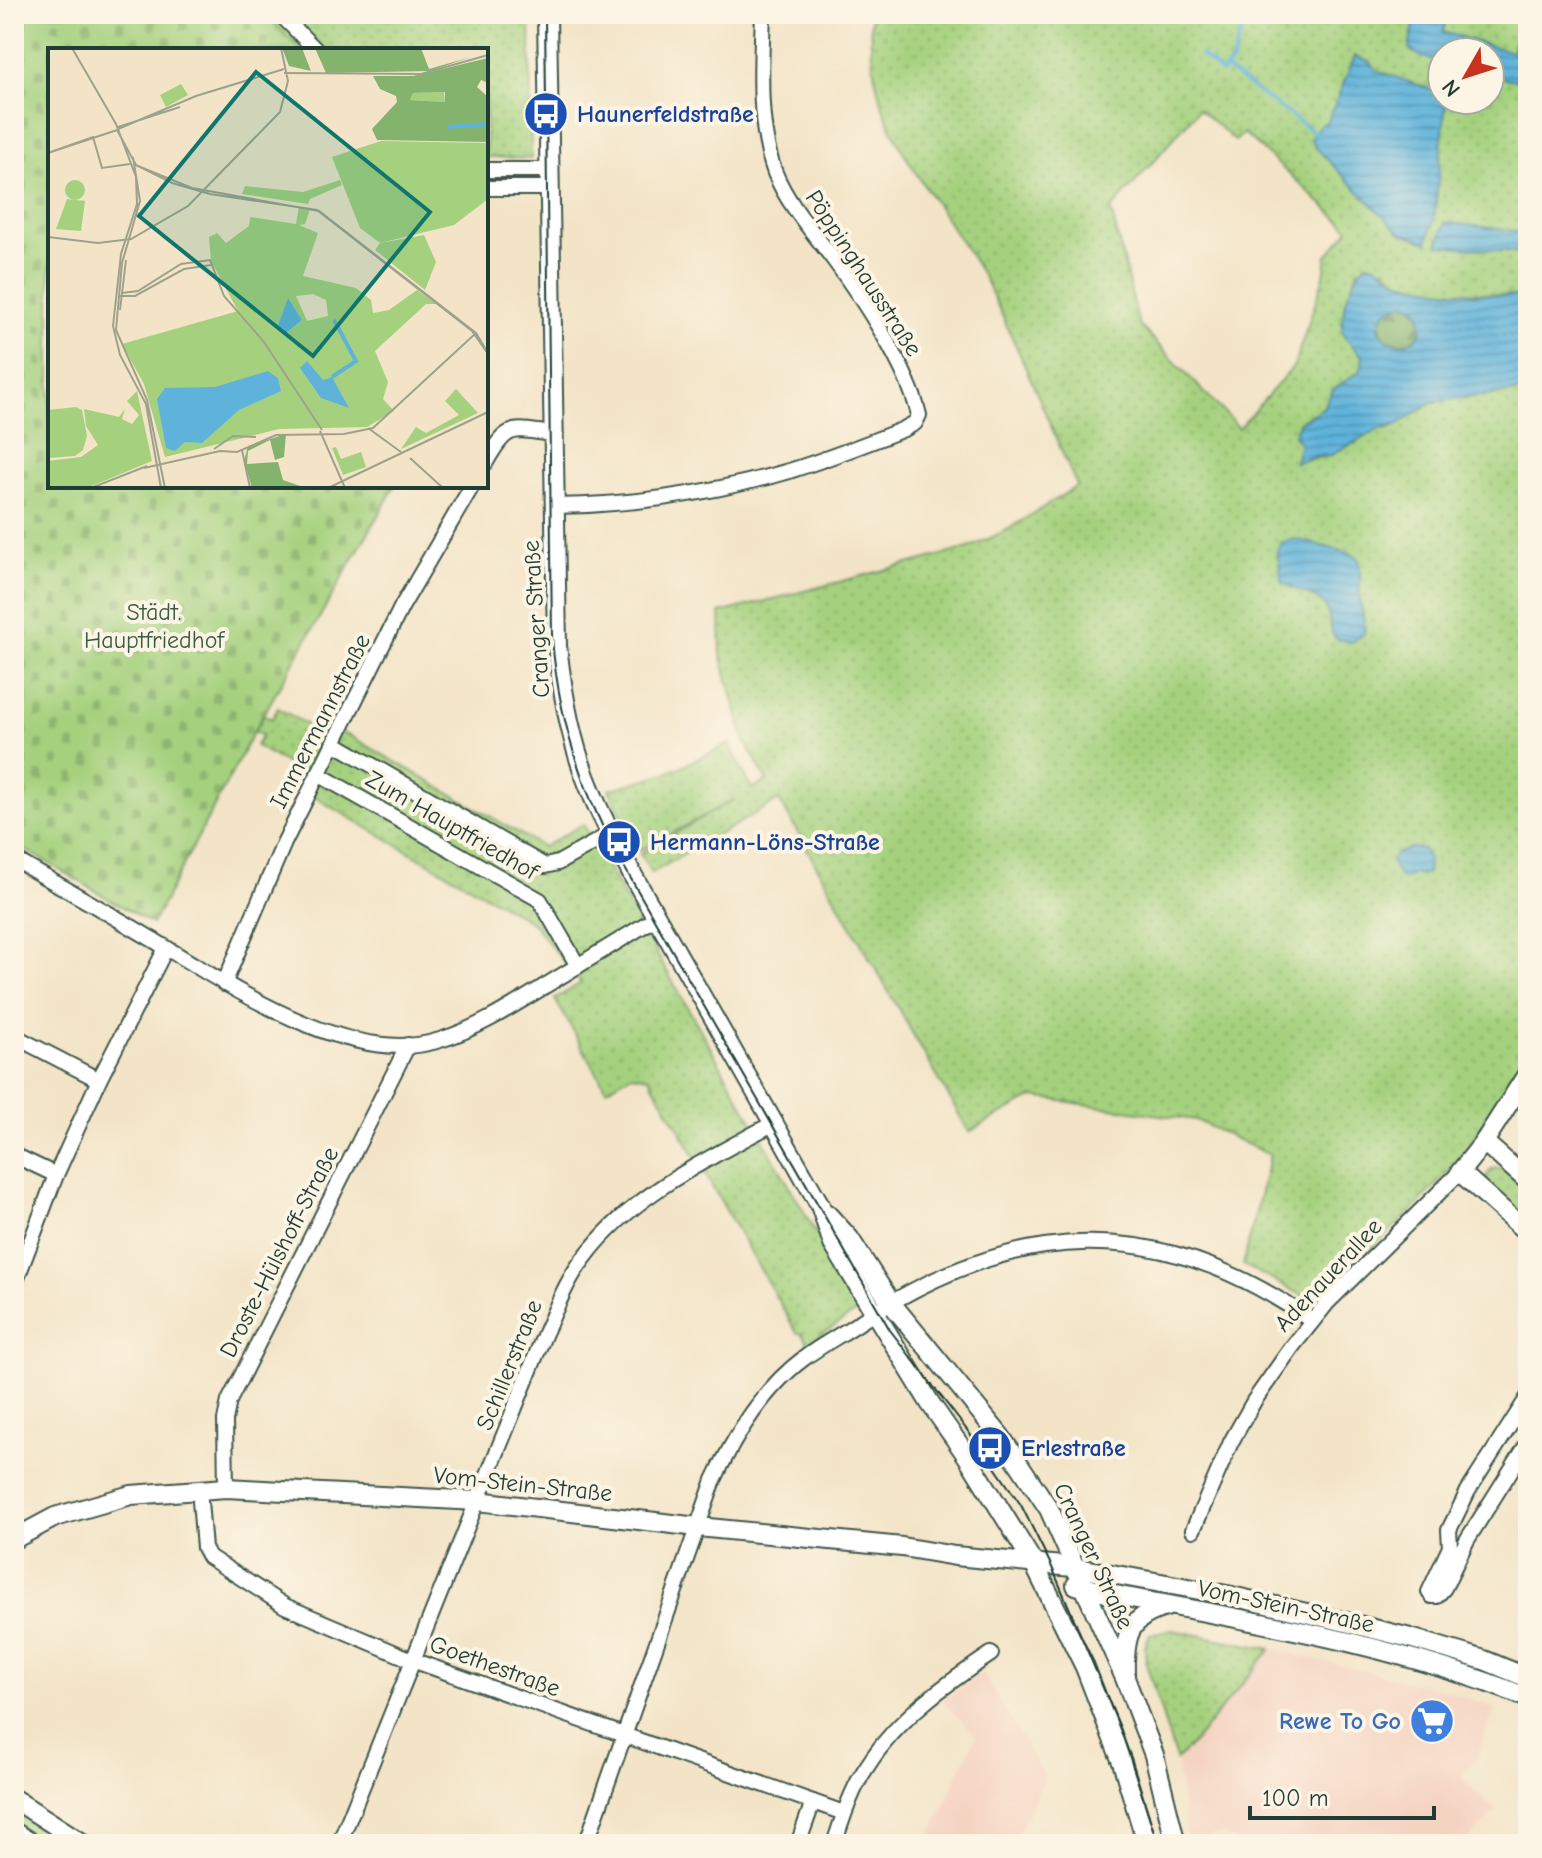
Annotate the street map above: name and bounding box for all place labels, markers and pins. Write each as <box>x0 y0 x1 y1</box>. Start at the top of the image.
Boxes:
bus stop icon: Haunerfeldstraße <box>522 90 570 138</box>
place label: Haunerfeldstraße <box>577 100 754 128</box>
bus stop icon: Hermann-Löns-Straße <box>595 818 643 866</box>
place label: Hermann-Löns-Straße <box>650 828 880 856</box>
bus stop icon: Erlestraße <box>966 1424 1014 1472</box>
place label: Erlestraße <box>1021 1434 1126 1462</box>
supermarket icon: Rewe To Go <box>1408 1697 1456 1745</box>
place label: Rewe To Go <box>1279 1707 1401 1735</box>

